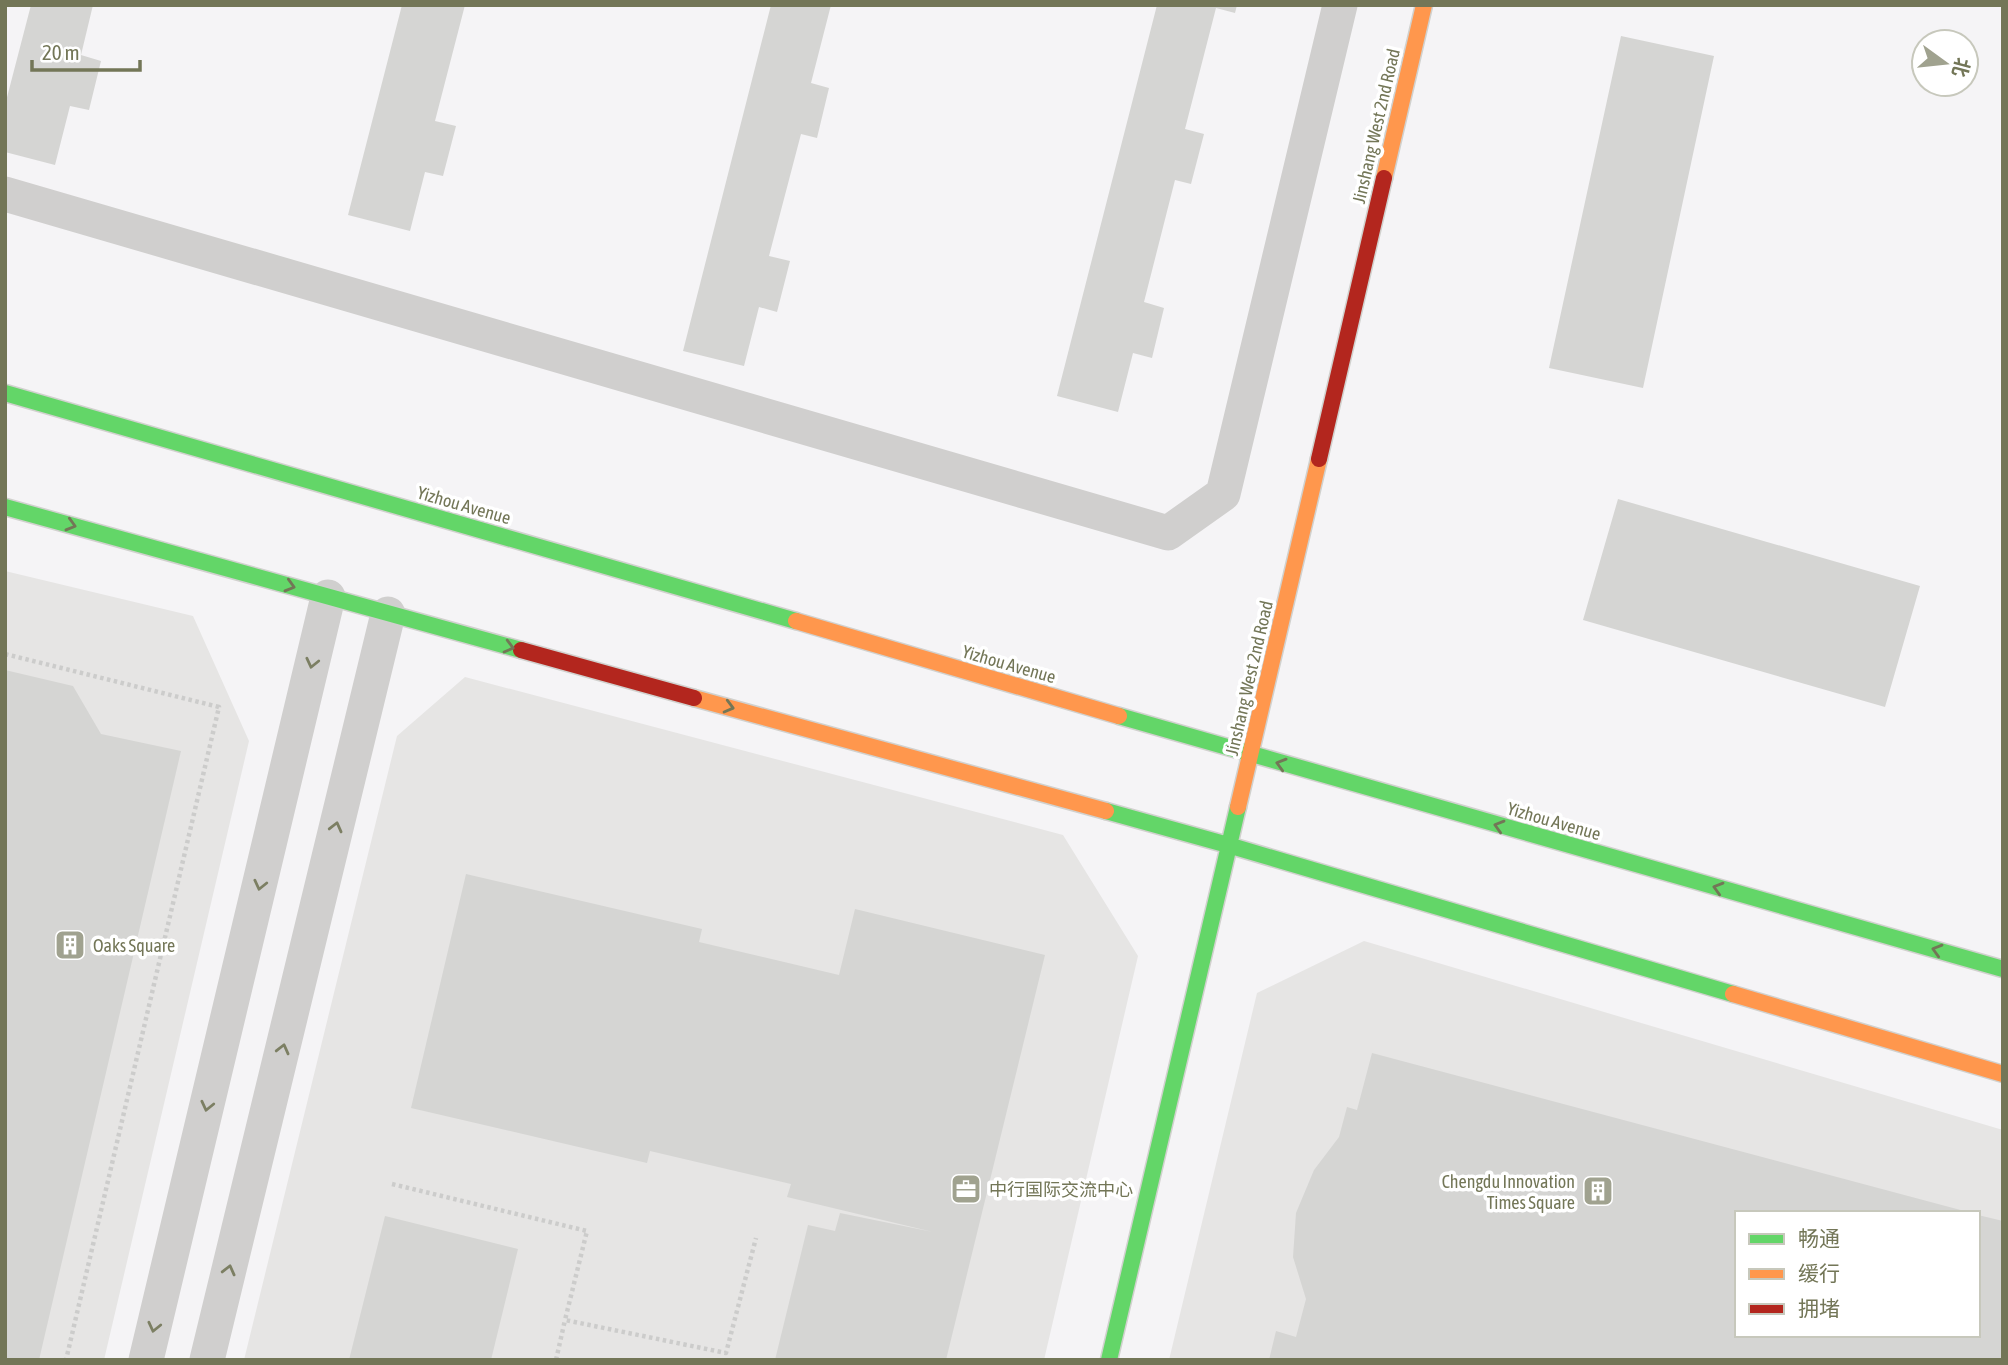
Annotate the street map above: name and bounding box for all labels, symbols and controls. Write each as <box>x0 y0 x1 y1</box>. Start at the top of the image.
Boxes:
scale bar <box>32 28 140 72</box>
north arrow <box>1910 28 1980 98</box>
text: 20 m <box>42 40 80 64</box>
street label: Jinshang West 2nd Road <box>1348 47 1404 205</box>
text: 北 <box>1948 55 1975 79</box>
street label: Yizhou Avenue <box>415 482 513 528</box>
one-way arrow <box>65 517 77 531</box>
one-way arrow <box>284 578 296 593</box>
street label: Jinshang West 2nd Road <box>1221 599 1277 757</box>
one-way arrow <box>503 639 515 653</box>
street label: Yizhou Avenue <box>960 641 1058 687</box>
one-way arrow <box>306 657 321 669</box>
one-way arrow <box>723 699 735 714</box>
one-way arrow <box>1275 757 1287 772</box>
street label: Yizhou Avenue <box>1505 798 1603 844</box>
one-way arrow <box>1494 820 1506 834</box>
one-way arrow <box>328 822 342 834</box>
one-way arrow <box>253 879 268 891</box>
one-way arrow <box>1712 882 1724 896</box>
building icon: Oaks Square <box>53 928 87 962</box>
place label: Oaks Square <box>93 935 175 956</box>
one-way arrow <box>1931 944 1943 959</box>
one-way arrow <box>274 1043 289 1055</box>
one-way arrow <box>201 1100 215 1112</box>
place label: Chengdu Innovation Times Square <box>1442 1171 1575 1213</box>
office icon: 中行国际交流中心 <box>949 1172 983 1206</box>
building icon: Chengdu Innovation Times Square <box>1581 1174 1615 1208</box>
place label: 中行国际交流中心 <box>989 1179 1133 1200</box>
legend <box>1735 1211 1980 1337</box>
text: 畅通 <box>1798 1226 1840 1250</box>
text: 缓行 <box>1798 1261 1840 1285</box>
one-way arrow <box>221 1264 235 1276</box>
text: 拥堵 <box>1798 1296 1840 1320</box>
one-way arrow <box>148 1321 162 1333</box>

